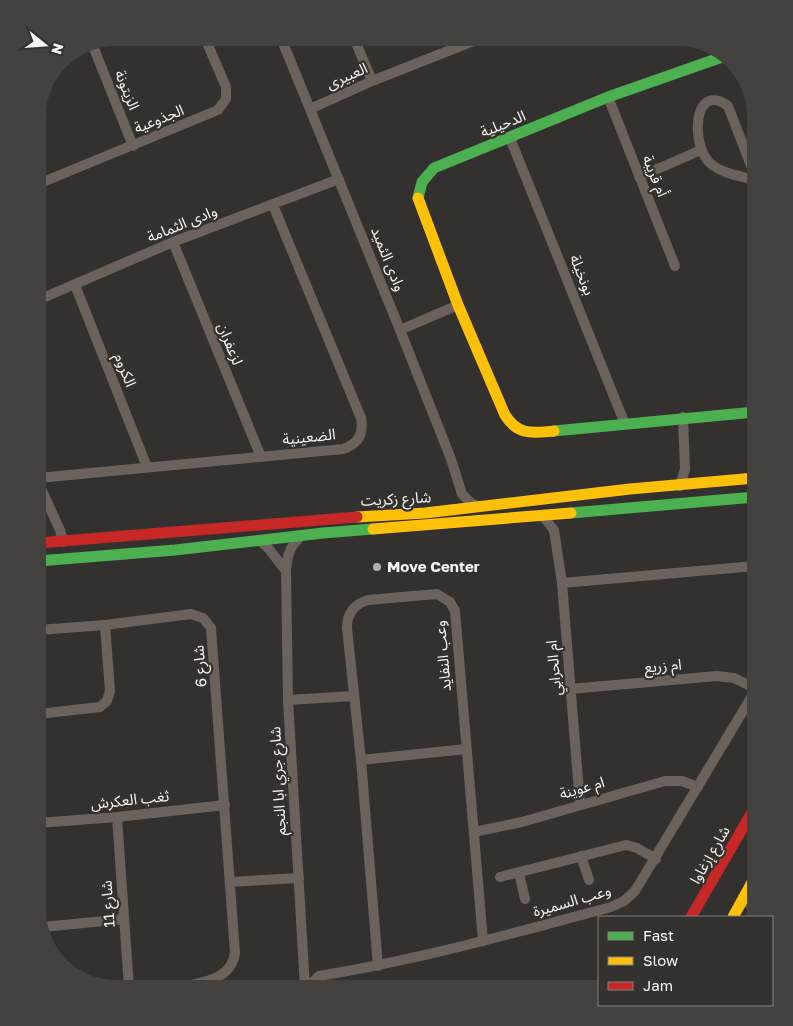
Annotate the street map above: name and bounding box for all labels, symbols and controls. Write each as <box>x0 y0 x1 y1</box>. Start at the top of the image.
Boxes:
north arrow <box>20 20 70 70</box>
text: N <box>48 41 68 57</box>
street label: العبيرى <box>323 58 370 93</box>
street label: الزيتونة <box>111 67 144 113</box>
street label: الجذوعية <box>131 100 187 137</box>
street label: الدحيلية <box>477 106 528 140</box>
street label: أم قريبة <box>637 152 673 201</box>
street label: وادى الثمامة <box>144 201 220 246</box>
street label: وادى الثميد <box>367 224 410 294</box>
street label: بونخيلة <box>566 252 599 298</box>
street label: لزعفران <box>213 320 248 368</box>
street label: الكروم <box>108 350 141 390</box>
street label: الضعينية <box>282 424 336 448</box>
street label: شارع زكريت <box>360 487 432 513</box>
place label: Move Center <box>387 557 480 575</box>
marker: Move Center <box>371 561 383 573</box>
street label: وعب النفايد <box>430 620 455 692</box>
street label: ام الحرابي <box>542 639 568 697</box>
street label: شارع 6 <box>189 644 213 688</box>
street label: ام زريع <box>643 654 683 680</box>
street label: شارع جري ابا النجم <box>265 726 293 836</box>
street label: ام عوينة <box>557 772 607 805</box>
street label: ثغب العكرش <box>90 786 170 813</box>
street label: شارع إزغاوا <box>685 822 736 889</box>
street label: شارع 11 <box>96 879 122 928</box>
street label: وعب السميرة <box>531 880 613 921</box>
legend <box>598 916 773 1006</box>
text: Fast <box>643 926 674 944</box>
text: Slow <box>643 951 678 969</box>
text: Jam <box>643 976 673 994</box>

